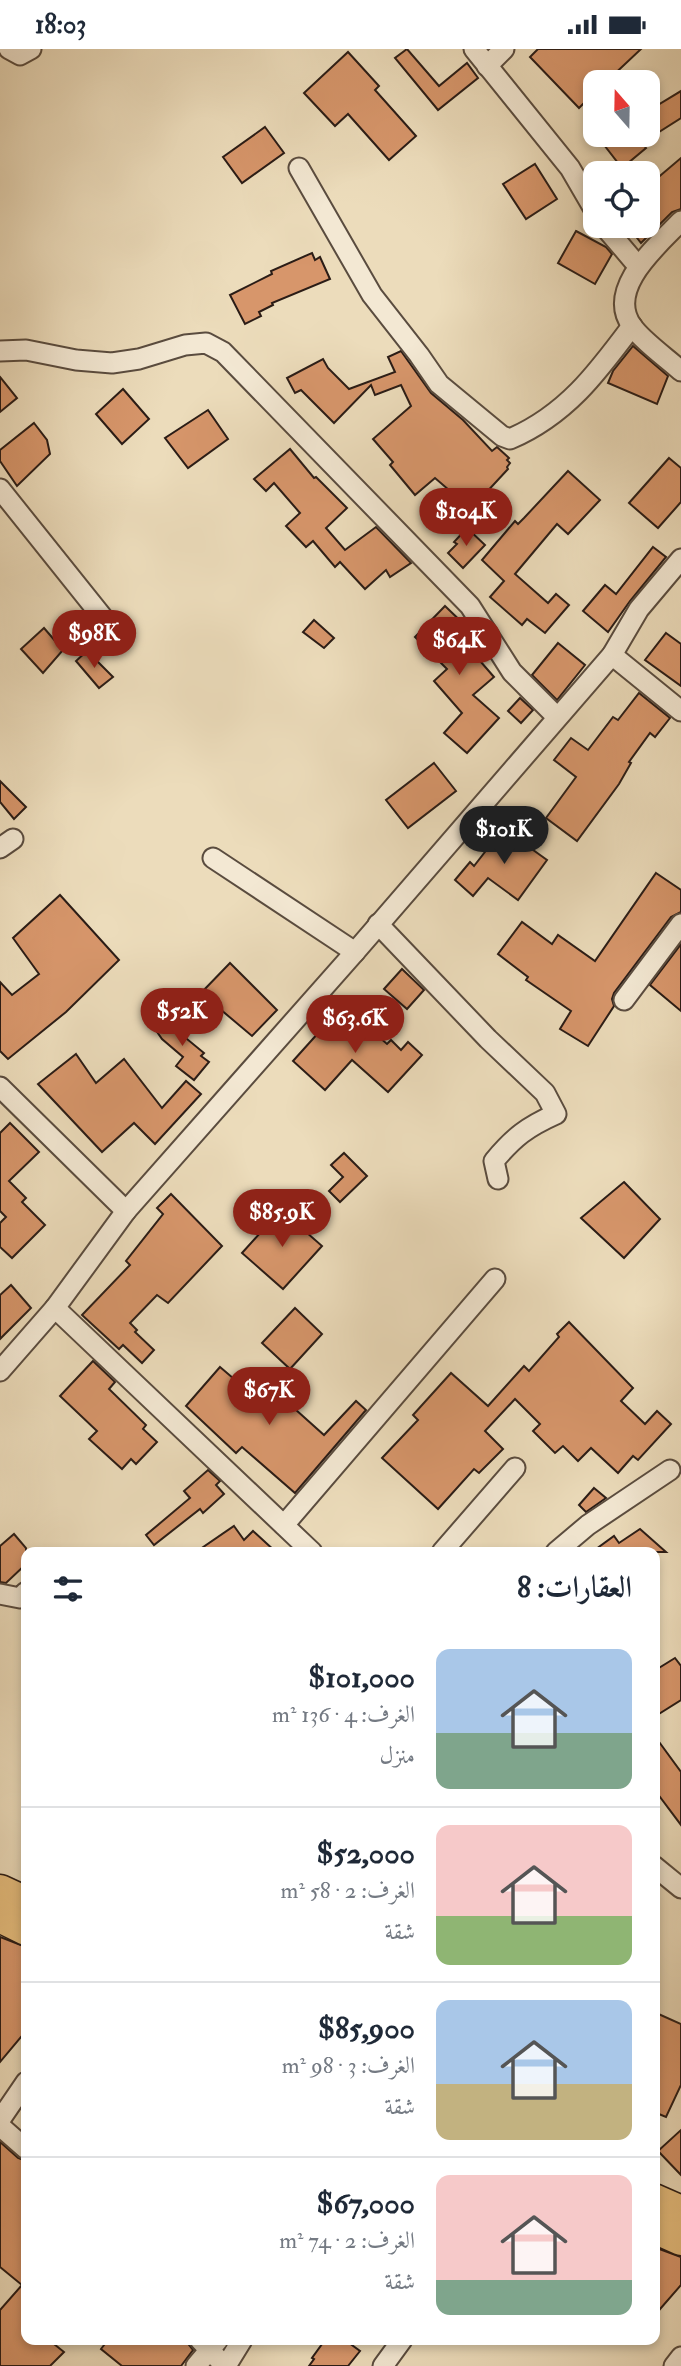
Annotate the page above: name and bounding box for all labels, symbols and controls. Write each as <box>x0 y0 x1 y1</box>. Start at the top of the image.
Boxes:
text: 18:03 <box>35 9 86 41</box>
north arrow <box>583 70 660 147</box>
map controls <box>583 70 660 238</box>
button: locate <box>583 161 660 238</box>
pin: $104K <box>417 489 515 548</box>
text: $104K <box>435 496 497 525</box>
pin: $98K <box>53 611 135 670</box>
pin: $64K <box>418 617 500 677</box>
text: $98K <box>68 618 120 647</box>
text: $64K <box>432 625 486 654</box>
pin: $101K <box>455 807 553 866</box>
text: $101K <box>475 814 533 843</box>
pin: $52K <box>141 989 223 1048</box>
pin: $63.6K <box>298 995 412 1055</box>
text: $52K <box>157 996 207 1025</box>
text: $63.6K <box>322 1003 388 1032</box>
pin: $85.9K <box>225 1189 339 1249</box>
text: $85.9K <box>249 1197 315 1226</box>
pin: $67K <box>228 1367 310 1427</box>
text: $67K <box>243 1375 295 1404</box>
text: العقارات: 8 <box>517 1569 632 1606</box>
icon: filters <box>49 1570 87 1608</box>
text: $101,000 <box>308 1659 415 1696</box>
icon: home <box>492 1677 576 1761</box>
text: الغرف: 4 · 136 m² <box>272 1700 415 1729</box>
text: منزل <box>380 1741 415 1770</box>
text: $52,000 <box>316 1835 415 1872</box>
icon: home <box>492 1853 576 1937</box>
text: الغرف: 2 · 58 m² <box>281 1876 415 1905</box>
text: شقة <box>385 1917 415 1946</box>
text: $85,900 <box>318 2010 415 2047</box>
icon: home <box>492 2028 576 2112</box>
text: الغرف: 3 · 98 m² <box>282 2051 415 2080</box>
text: شقة <box>385 2092 415 2121</box>
text: $67,000 <box>316 2185 415 2222</box>
icon: home <box>492 2203 576 2287</box>
text: الغرف: 2 · 74 m² <box>279 2226 415 2255</box>
text: شقة <box>385 2267 415 2296</box>

